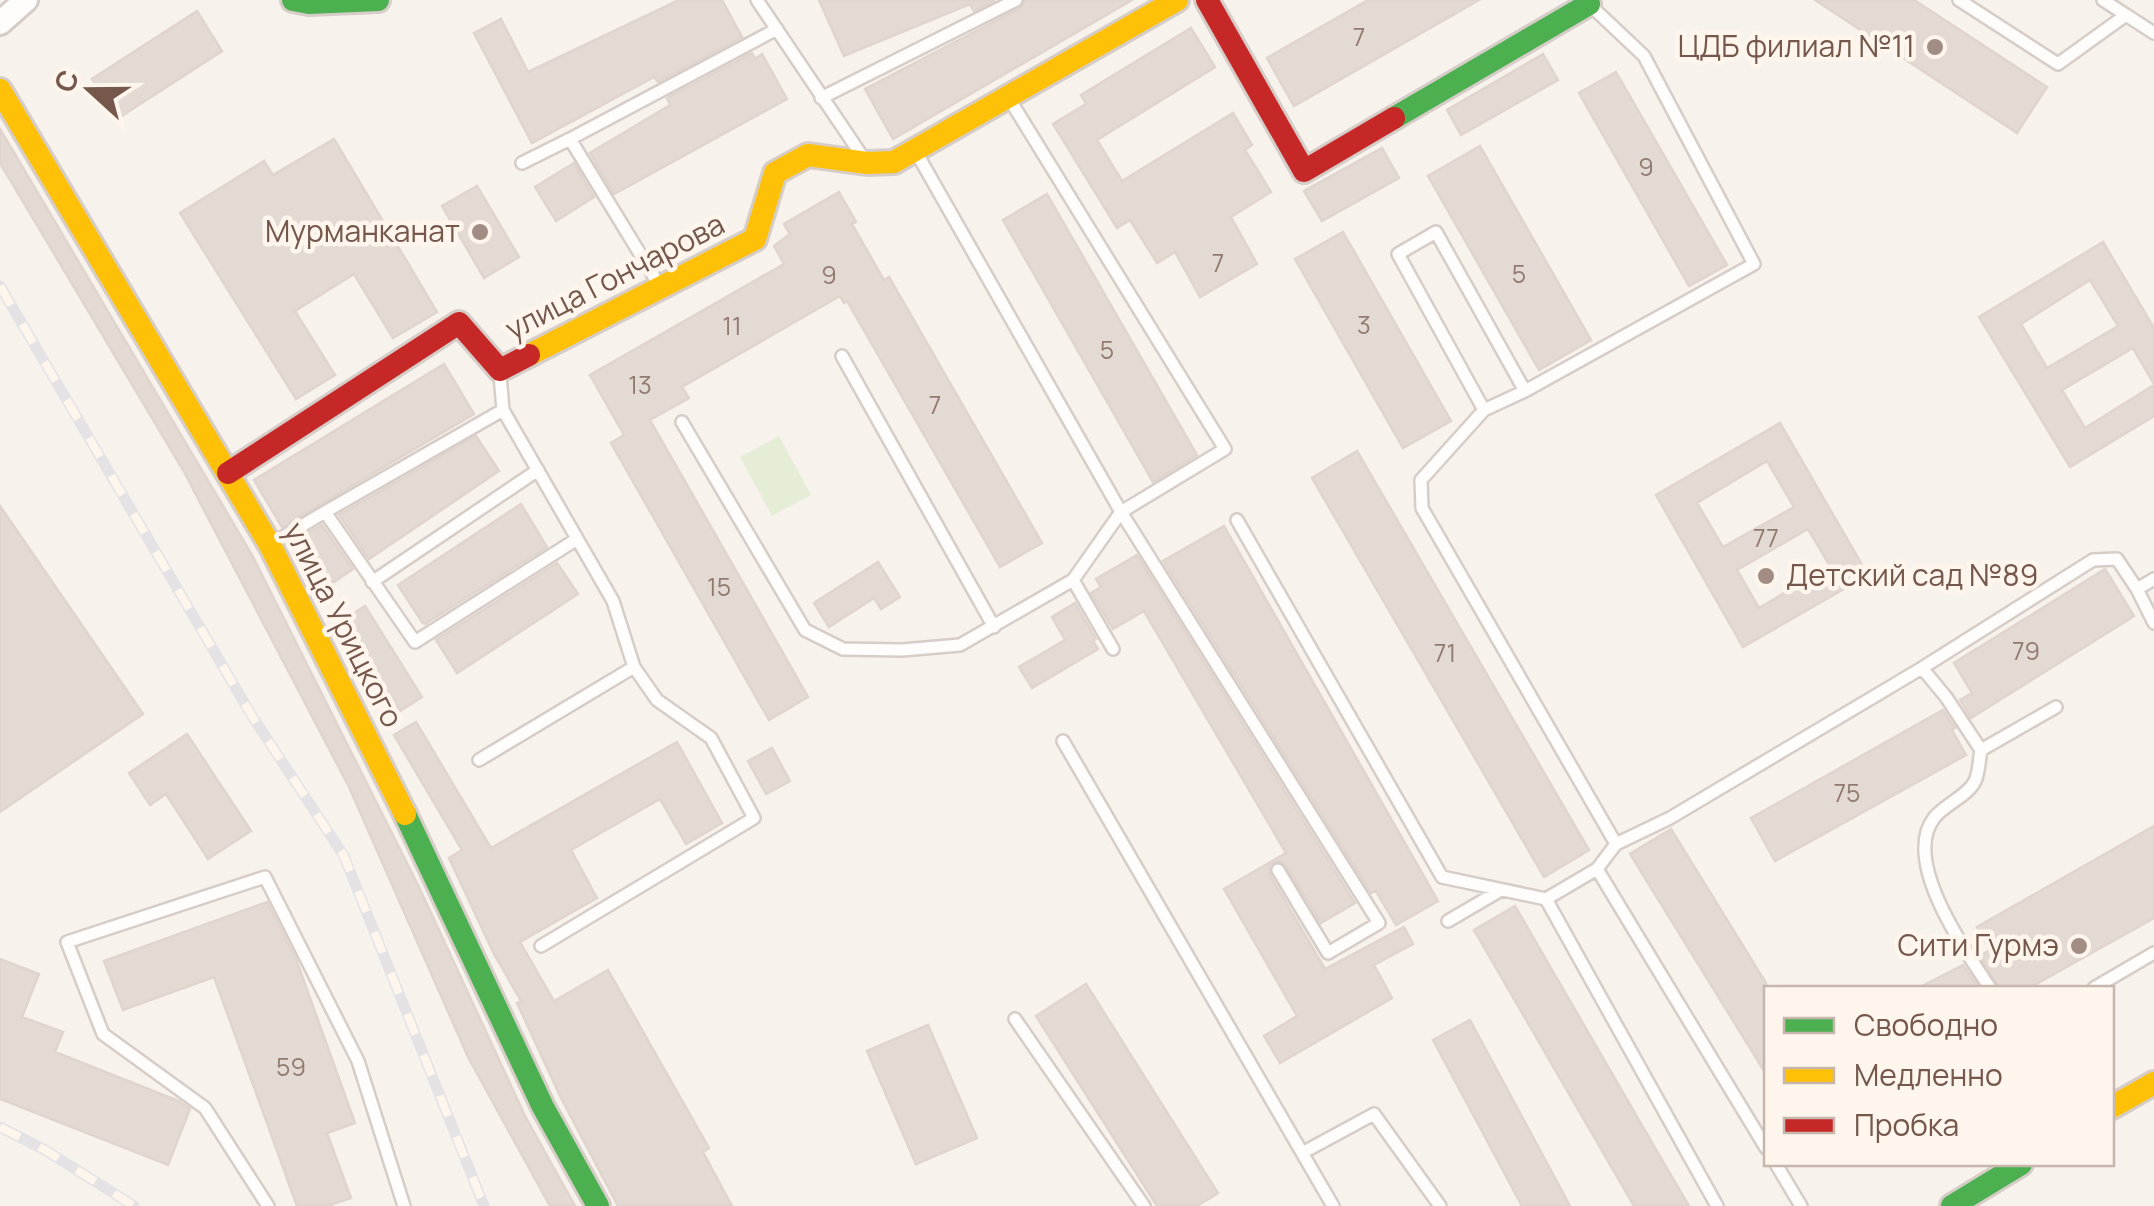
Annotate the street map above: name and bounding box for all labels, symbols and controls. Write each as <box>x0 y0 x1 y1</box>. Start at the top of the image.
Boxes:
house number: 7 <box>1353 19 1365 54</box>
place label: ЦДБ филиал №11 <box>1678 25 1915 66</box>
marker: ЦДБ филиал №11 <box>1924 36 1946 58</box>
north arrow <box>40 40 140 140</box>
text: С <box>44 64 87 97</box>
house number: 9 <box>1638 149 1654 184</box>
street label: улица Гончарова <box>498 203 731 349</box>
place label: Мурманканат <box>265 210 460 251</box>
marker: Мурманканат <box>469 221 491 243</box>
house number: 7 <box>1212 245 1224 280</box>
house number: 5 <box>1512 256 1526 291</box>
house number: 9 <box>821 257 837 292</box>
house number: 3 <box>1357 307 1371 342</box>
house number: 11 <box>722 308 742 343</box>
house number: 5 <box>1100 332 1114 367</box>
house number: 13 <box>628 367 652 402</box>
house number: 7 <box>929 387 941 422</box>
street label: улица Урицкого <box>275 515 414 734</box>
house number: 77 <box>1753 520 1779 555</box>
place label: Детский сад №89 <box>1786 554 2038 595</box>
marker: Детский сад №89 <box>1755 565 1777 587</box>
house number: 15 <box>707 569 731 604</box>
house number: 79 <box>2012 633 2040 668</box>
house number: 71 <box>1434 635 1456 670</box>
house number: 75 <box>1834 775 1861 810</box>
place label: Сити Гурмэ <box>1897 924 2059 965</box>
marker: Сити Гурмэ <box>2068 935 2090 957</box>
legend <box>1764 986 2114 1166</box>
text: Свободно <box>1854 1004 1998 1045</box>
house number: 59 <box>276 1049 306 1084</box>
text: Медленно <box>1854 1054 2003 1095</box>
text: Пробка <box>1854 1104 1959 1145</box>

